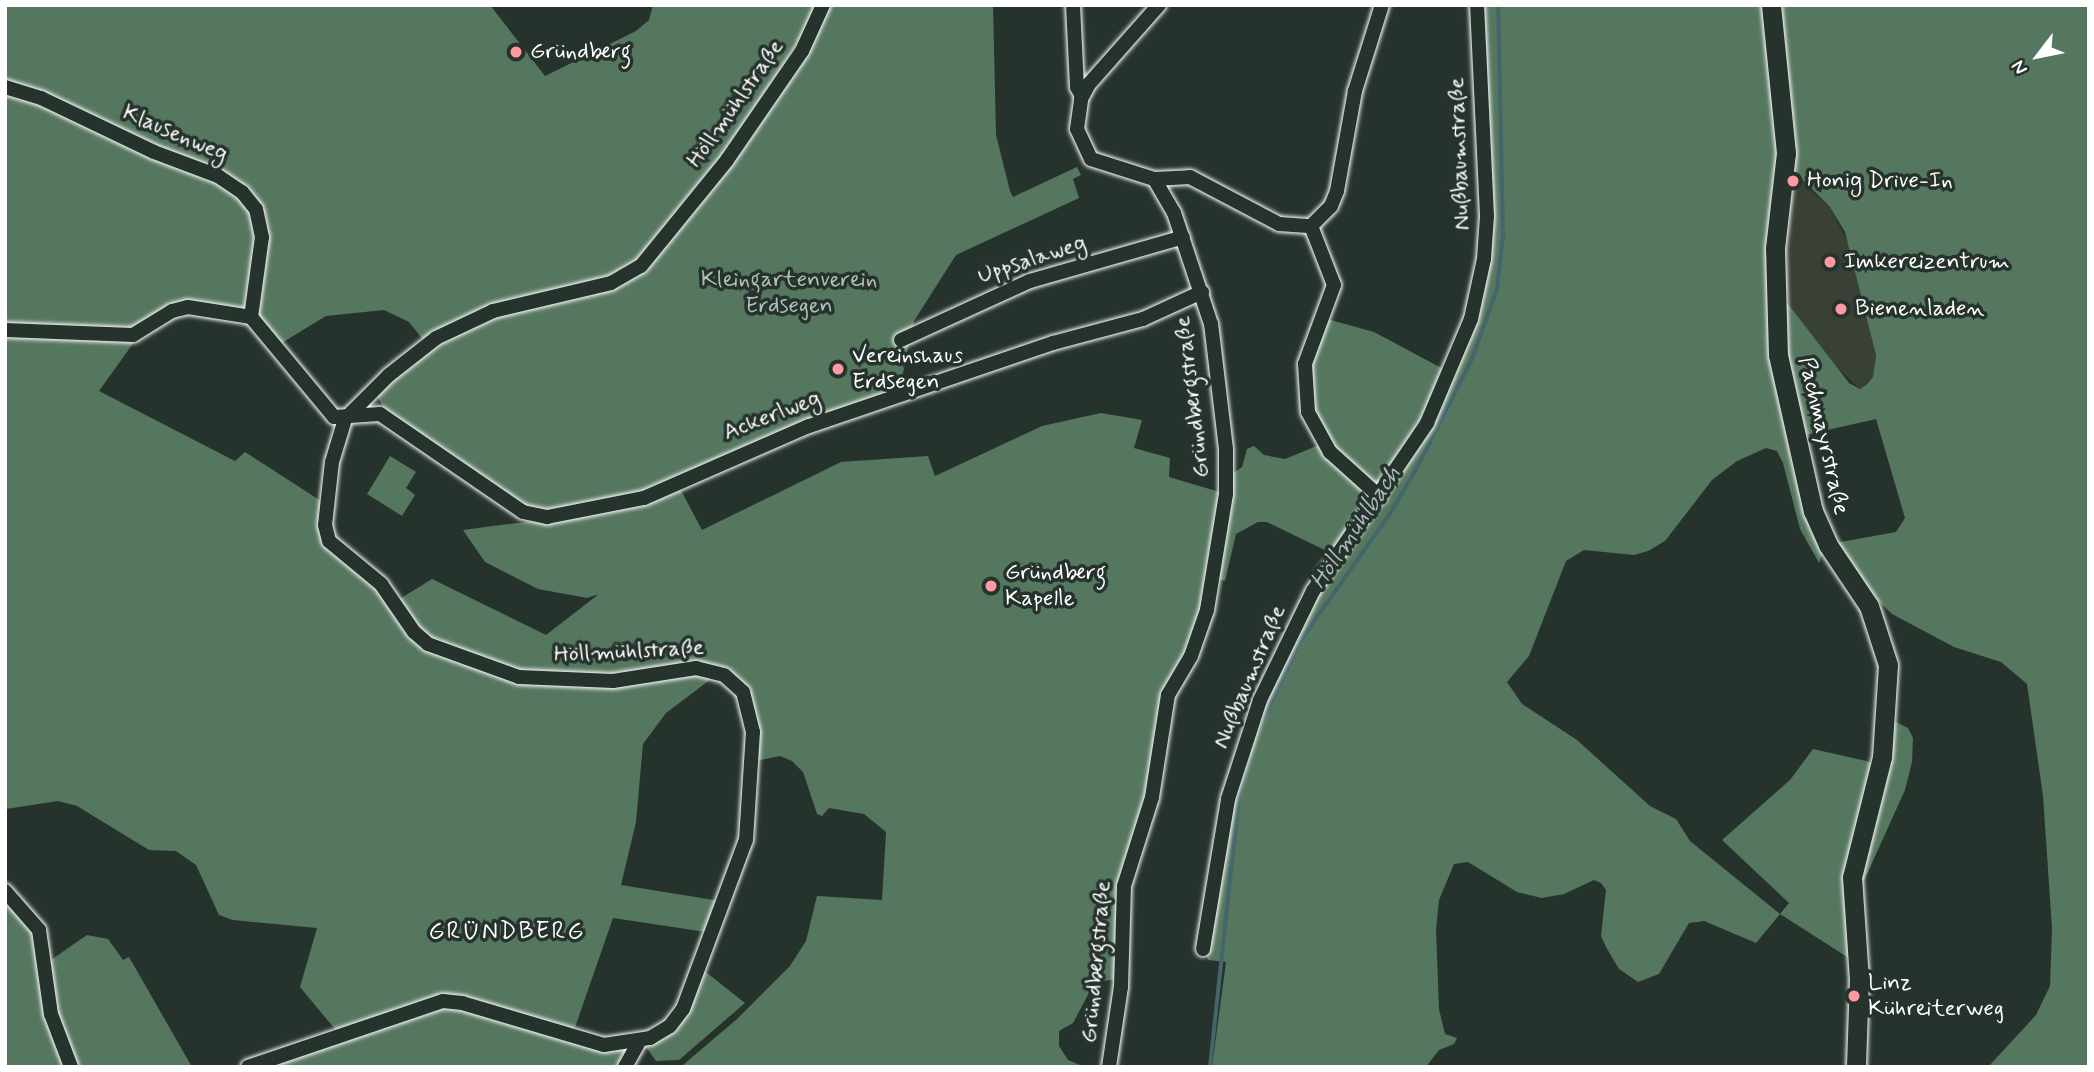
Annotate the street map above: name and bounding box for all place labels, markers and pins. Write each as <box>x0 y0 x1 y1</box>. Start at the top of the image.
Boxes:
place label: Gründberg <box>530 38 631 66</box>
marker: Gründberg <box>508 44 524 60</box>
place label: Honig Drive-In <box>1807 167 1953 195</box>
marker: Honig Drive-In <box>1785 173 1801 189</box>
place label: Imkereizentrum <box>1844 248 2010 276</box>
marker: Imkereizentrum <box>1822 254 1838 270</box>
place label: Bienenladen <box>1855 295 1984 323</box>
marker: Bienenladen <box>1833 301 1849 317</box>
place label: Vereinshaus Erdsegen <box>852 342 963 396</box>
marker: Vereinshaus Erdsegen <box>830 361 846 377</box>
place label: Gründberg Kapelle <box>1005 559 1106 613</box>
marker: Gründberg Kapelle <box>983 578 999 594</box>
place label: Linz Kühreiterweg <box>1868 969 2004 1023</box>
marker: Linz Kühreiterweg <box>1846 988 1862 1004</box>

